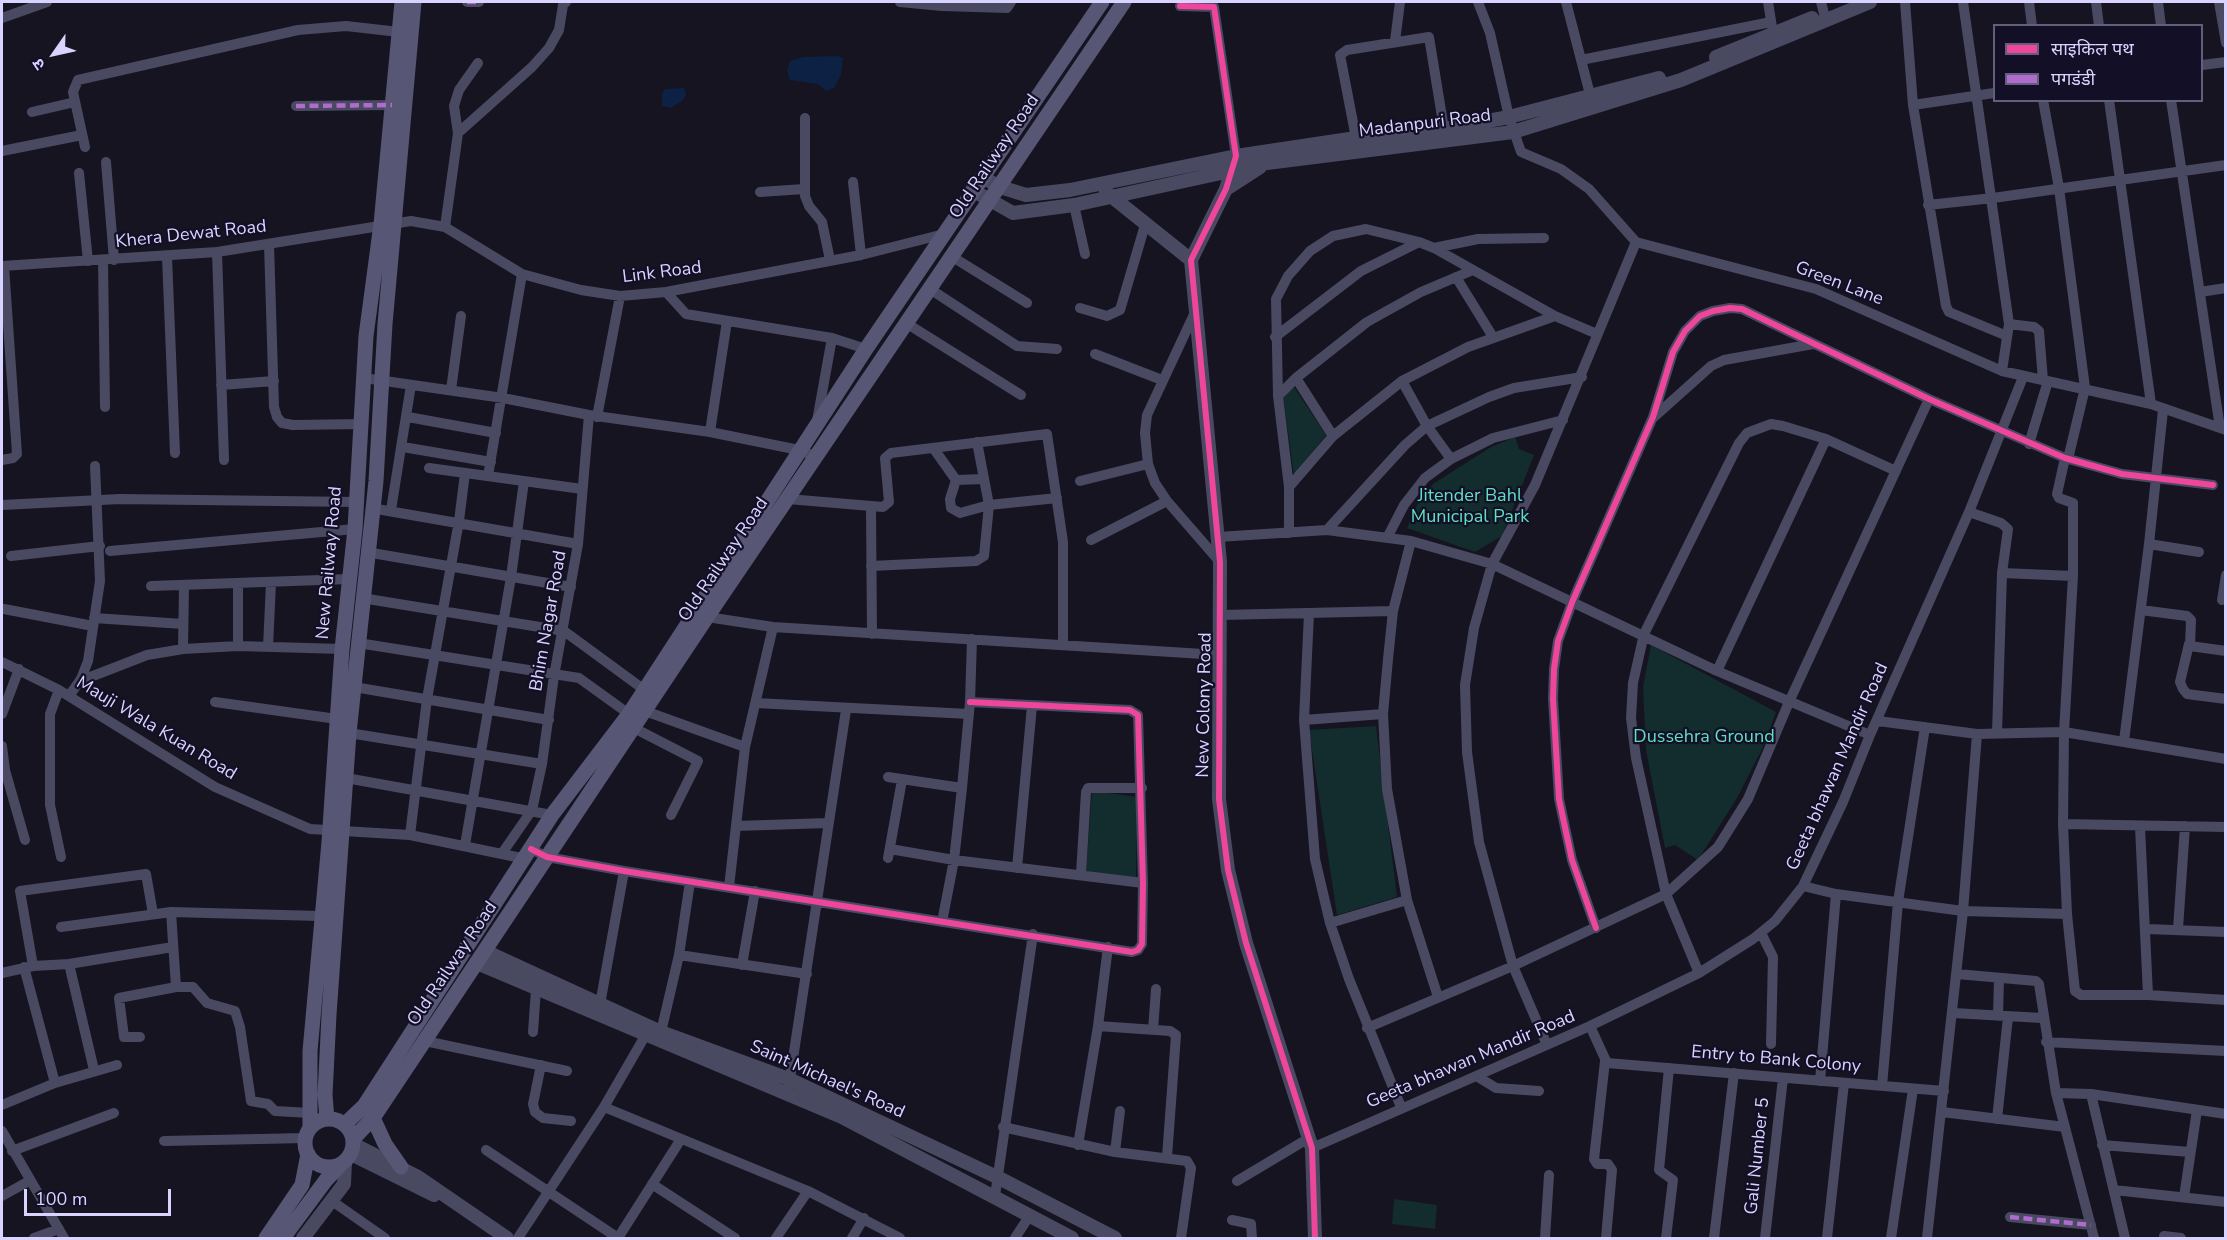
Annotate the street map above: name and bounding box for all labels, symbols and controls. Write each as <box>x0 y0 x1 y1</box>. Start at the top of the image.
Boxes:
north arrow <box>24 24 84 84</box>
legend <box>1993 24 2203 102</box>
text: साइकिल पथ <box>2051 37 2134 61</box>
text: उ <box>27 54 51 74</box>
text: पगडंडी <box>2051 67 2095 91</box>
street label: Old Railway Road <box>945 91 1045 223</box>
street label: Madanpuri Road <box>1358 105 1492 143</box>
street label: Khera Dewat Road <box>114 216 268 254</box>
street label: Link Road <box>621 257 703 289</box>
street label: Green Lane <box>1792 257 1886 311</box>
street label: New Railway Road <box>313 486 347 640</box>
park label: Jitender Bahl Municipal Park <box>1411 486 1529 528</box>
street label: Old Railway Road <box>674 494 774 626</box>
street label: Bhim Nagar Road <box>526 549 572 693</box>
street label: New Colony Road <box>1193 632 1217 778</box>
street label: Geeta bhawan Mandir Road <box>1782 660 1894 874</box>
street label: Mauji Wala Kuan Road <box>72 673 240 785</box>
park label: Dussehra Ground <box>1633 727 1775 749</box>
street label: Old Railway Road <box>403 898 503 1030</box>
street label: Geeta bhawan Mandir Road <box>1363 1006 1579 1114</box>
street label: Saint Michael's Road <box>746 1036 908 1124</box>
street label: Entry to Bank Colony <box>1690 1042 1862 1078</box>
street label: Gali Number 5 <box>1741 1096 1775 1216</box>
scale bar <box>27 1177 174 1215</box>
text: 100 m <box>35 1187 87 1211</box>

